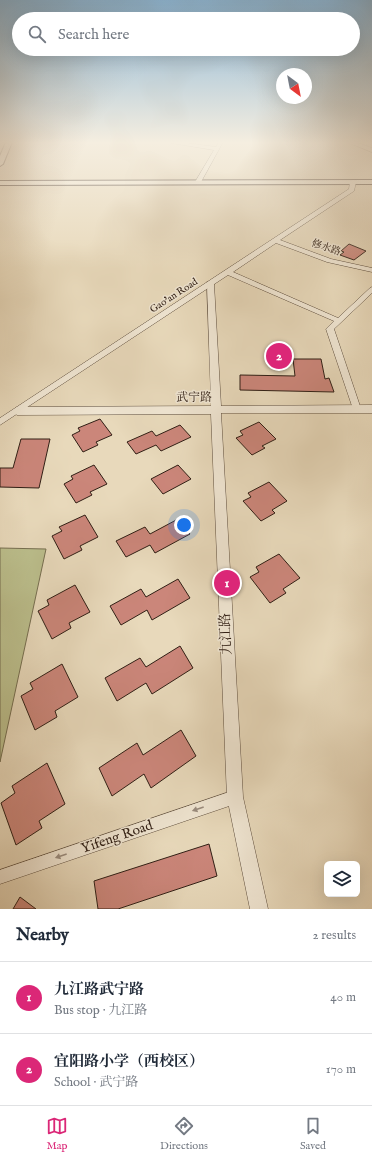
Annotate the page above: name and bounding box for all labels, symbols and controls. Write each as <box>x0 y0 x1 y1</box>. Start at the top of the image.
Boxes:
search box <box>12 12 360 56</box>
icon: search <box>26 23 48 45</box>
text: Search here <box>58 25 129 44</box>
north arrow <box>276 68 312 104</box>
street label: 修水路 <box>310 237 342 259</box>
street label: Gao'an Road <box>148 275 201 316</box>
pin: 2 <box>266 341 292 371</box>
street label: 武宁路 <box>176 390 212 405</box>
your location <box>174 515 194 535</box>
pin: 1 <box>214 568 240 598</box>
street label: 九江路 <box>216 613 236 655</box>
one-way arrow <box>191 807 203 813</box>
street label: Yifeng Road <box>79 816 156 858</box>
one-way arrow <box>55 853 67 859</box>
map controls <box>324 861 360 897</box>
button: layers <box>324 861 360 897</box>
text: Nearby <box>16 925 69 946</box>
text: 2 results <box>312 927 356 944</box>
text: 九江路武宁路 <box>54 980 144 999</box>
text: 1 <box>27 989 31 1006</box>
text: 40 m <box>330 989 356 1006</box>
text: Bus stop · 九江路 <box>54 1002 147 1019</box>
text: 宜阳路小学（西校区） <box>54 1052 204 1071</box>
text: 2 <box>26 1061 32 1078</box>
text: 170 m <box>326 1061 356 1078</box>
text: School · 武宁路 <box>54 1074 138 1091</box>
tab: Map <box>46 1115 68 1153</box>
tab: Directions <box>160 1115 208 1153</box>
tab: Saved <box>300 1115 326 1153</box>

